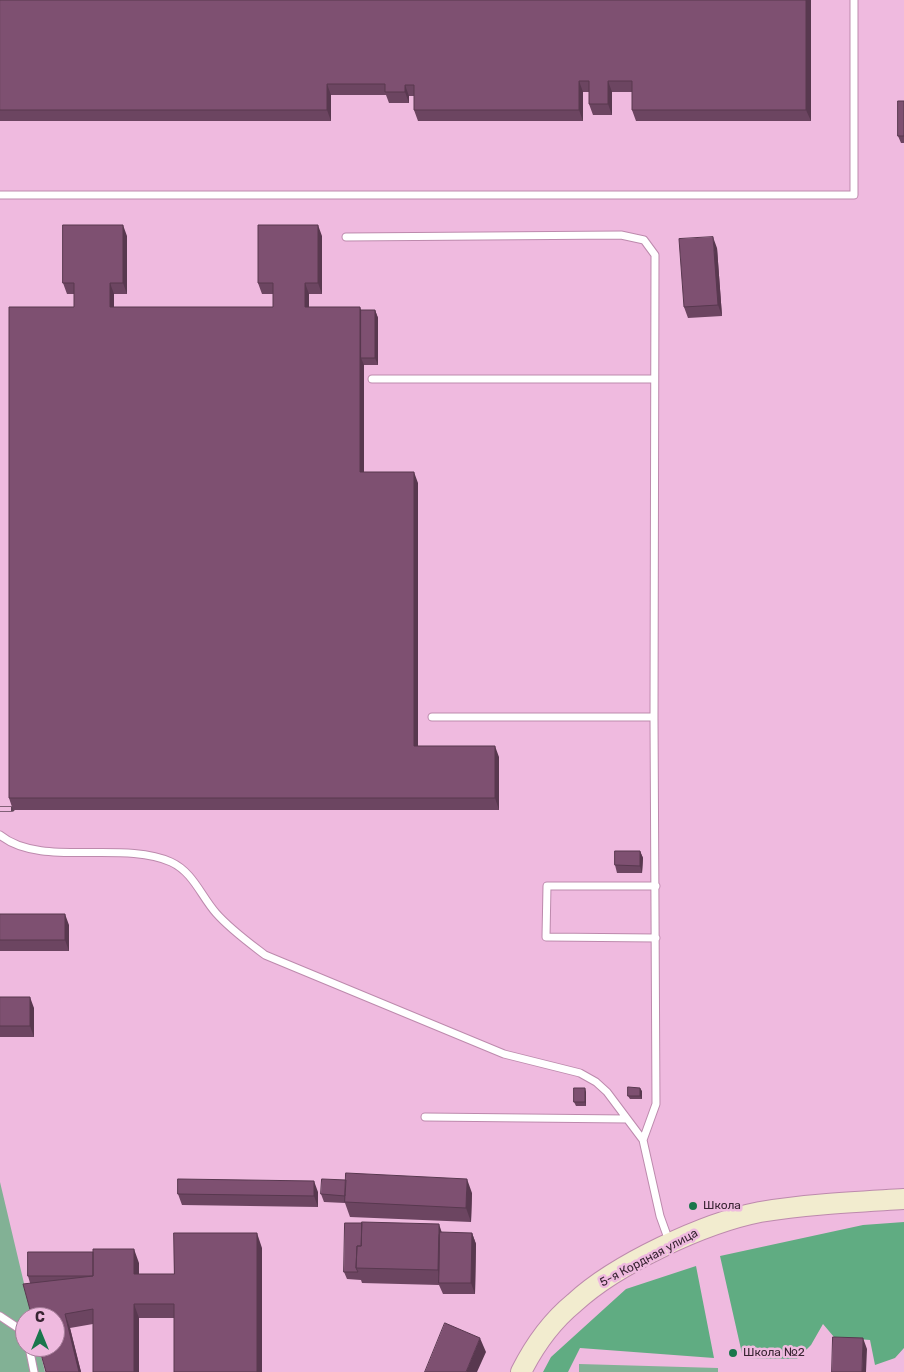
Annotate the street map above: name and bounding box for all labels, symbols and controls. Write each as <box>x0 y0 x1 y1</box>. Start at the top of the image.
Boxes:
place label: Школа <box>703 1199 741 1213</box>
marker: Школа <box>687 1200 699 1212</box>
street label: 5-я Кордная улица <box>598 1226 700 1290</box>
north arrow <box>15 1307 65 1357</box>
text: С <box>35 1309 45 1326</box>
place label: Школа №2 <box>743 1346 805 1360</box>
marker: Школа №2 <box>727 1347 739 1359</box>

